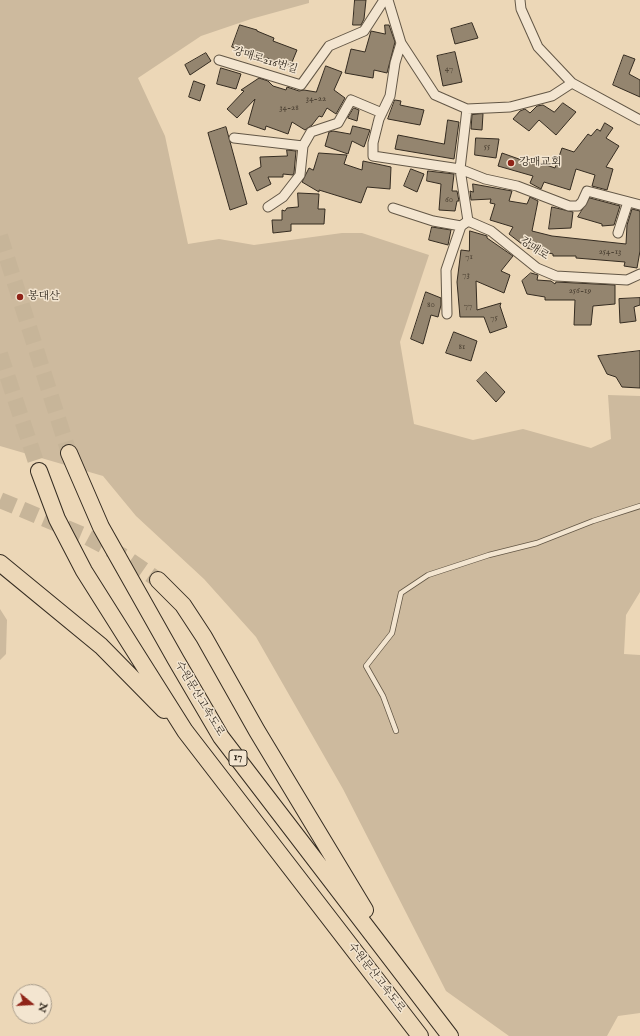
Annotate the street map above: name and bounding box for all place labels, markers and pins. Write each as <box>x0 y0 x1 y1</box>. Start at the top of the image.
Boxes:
place label: 강매교회 <box>519 156 562 170</box>
marker: 강매교회 <box>506 158 516 168</box>
place label: 봉대산 <box>28 290 60 304</box>
marker: 봉대산 <box>15 292 25 302</box>

